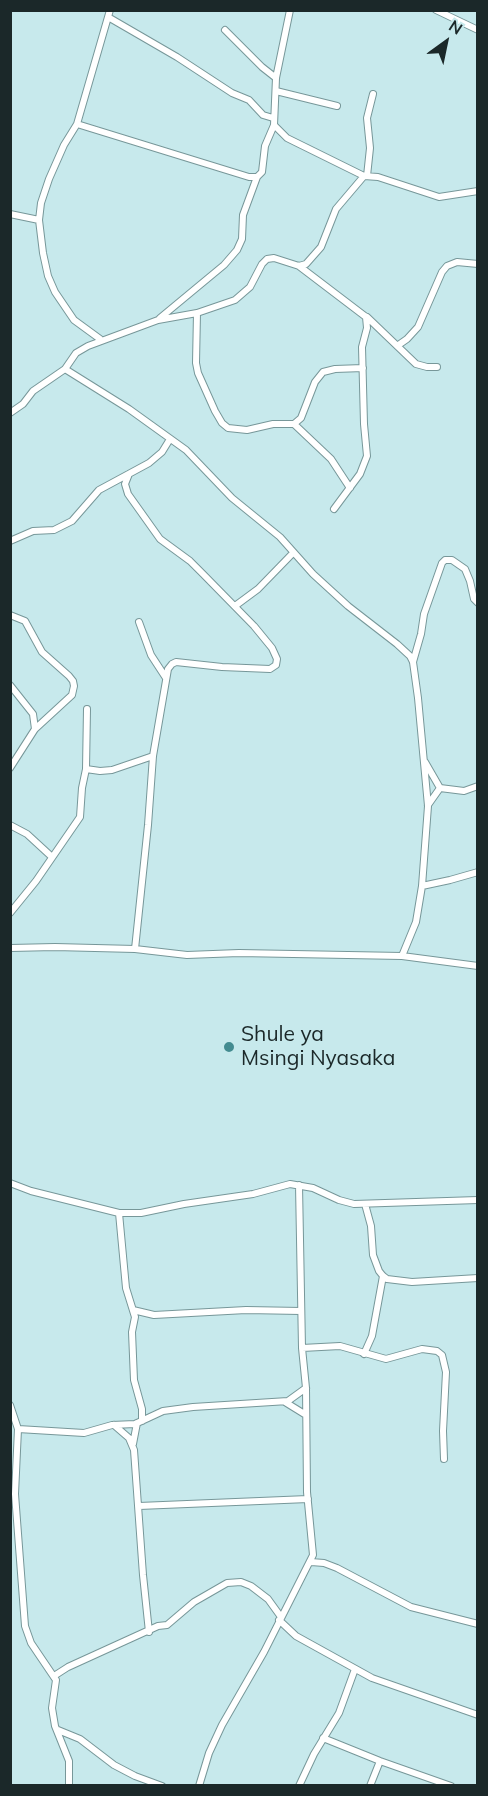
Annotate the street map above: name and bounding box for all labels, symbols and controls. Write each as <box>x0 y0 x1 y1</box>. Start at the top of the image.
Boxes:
north arrow <box>416 12 476 72</box>
text: N <box>445 15 466 39</box>
place label: Shule ya Msingi Nyasaka <box>241 1022 395 1072</box>
marker: Shule ya Msingi Nyasaka <box>222 1040 236 1054</box>

